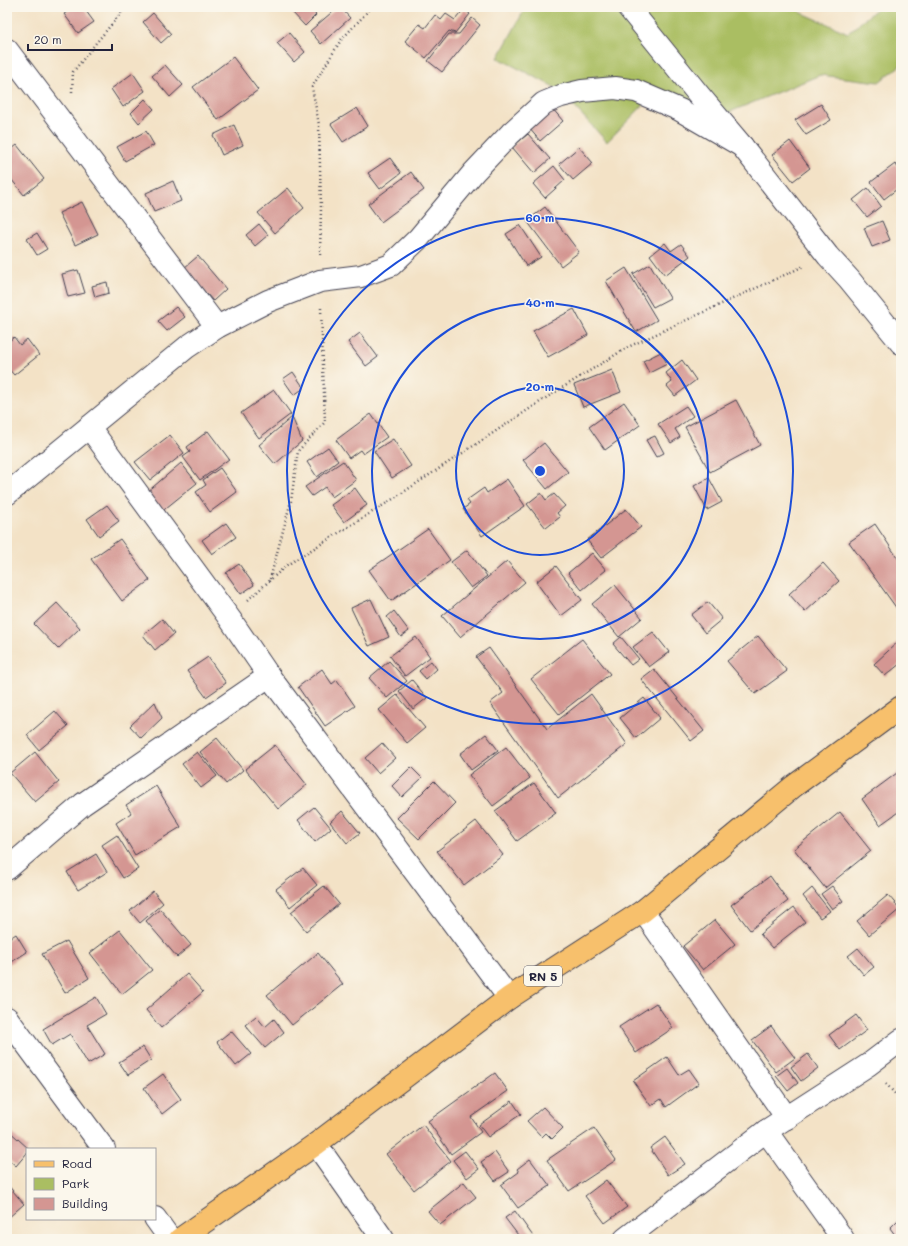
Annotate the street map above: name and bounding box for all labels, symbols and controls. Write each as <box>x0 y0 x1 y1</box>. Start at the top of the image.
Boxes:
scale bar <box>28 26 112 52</box>
text: 20 m <box>34 31 62 47</box>
text: 60 m <box>526 209 554 225</box>
text: 40 m <box>525 294 555 310</box>
text: 20 m <box>526 378 554 394</box>
centre of rings <box>533 464 547 478</box>
road number: RN 5 <box>524 966 562 986</box>
legend <box>26 1148 156 1220</box>
text: Road <box>62 1155 92 1171</box>
text: Park <box>62 1175 89 1191</box>
text: Building <box>62 1195 108 1211</box>

